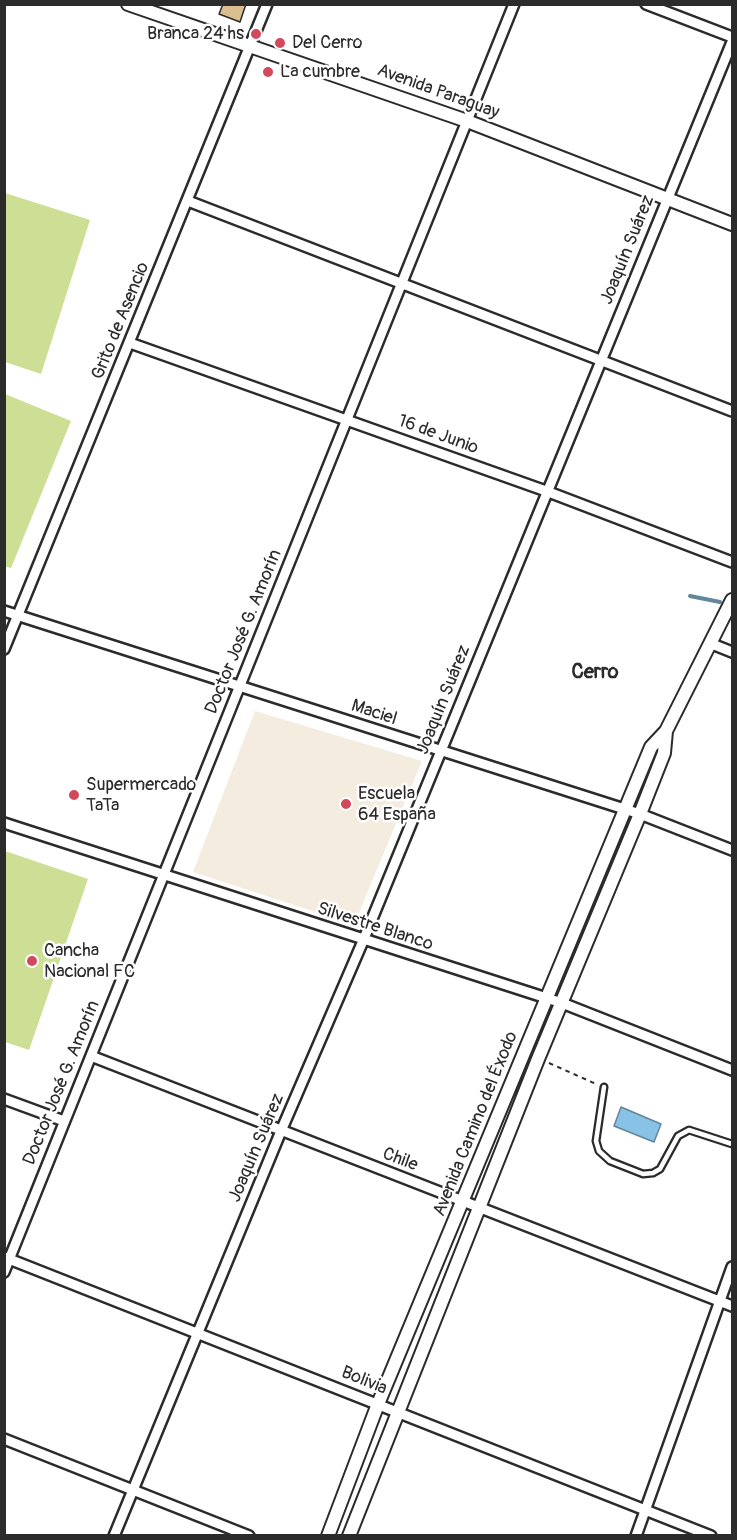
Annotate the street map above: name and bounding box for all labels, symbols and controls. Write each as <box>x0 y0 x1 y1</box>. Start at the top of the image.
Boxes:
place label: Branca 24 hs <box>147 23 244 45</box>
marker: Branca 24 hs <box>249 27 263 41</box>
place label: Del Cerro <box>292 32 362 54</box>
marker: Del Cerro <box>273 36 287 50</box>
street label: Avenida Paraguay <box>374 60 502 124</box>
place label: La cumbre <box>280 61 360 83</box>
marker: La cumbre <box>261 65 275 79</box>
street label: Joaquín Suárez <box>596 192 660 308</box>
street label: Grito de Asencio <box>88 259 154 383</box>
street label: 16 de Junio <box>395 410 481 460</box>
street label: Doctor José G. Amorín <box>201 547 287 717</box>
street label: Joaquín Suárez <box>412 642 476 758</box>
district label: Cerro <box>572 661 618 685</box>
street label: Maciel <box>348 695 400 731</box>
place label: Supermercado TaTa <box>86 774 196 816</box>
place label: Escuela 64 España <box>358 783 436 826</box>
marker: Supermercado TaTa <box>67 788 81 802</box>
marker: Escuela 64 España <box>339 797 353 811</box>
street label: Silvestre Blanco <box>314 898 436 956</box>
place label: Cancha Nacional FC <box>44 940 135 982</box>
marker: Cancha Nacional FC <box>25 954 39 968</box>
street label: Doctor José G. Amorín <box>19 998 105 1168</box>
street label: Avenida Camino del Éxodo <box>429 1029 523 1219</box>
street label: Joaquín Suárez <box>224 1091 290 1205</box>
street label: Chile <box>379 1143 421 1177</box>
street label: Bolivia <box>338 1362 390 1400</box>

